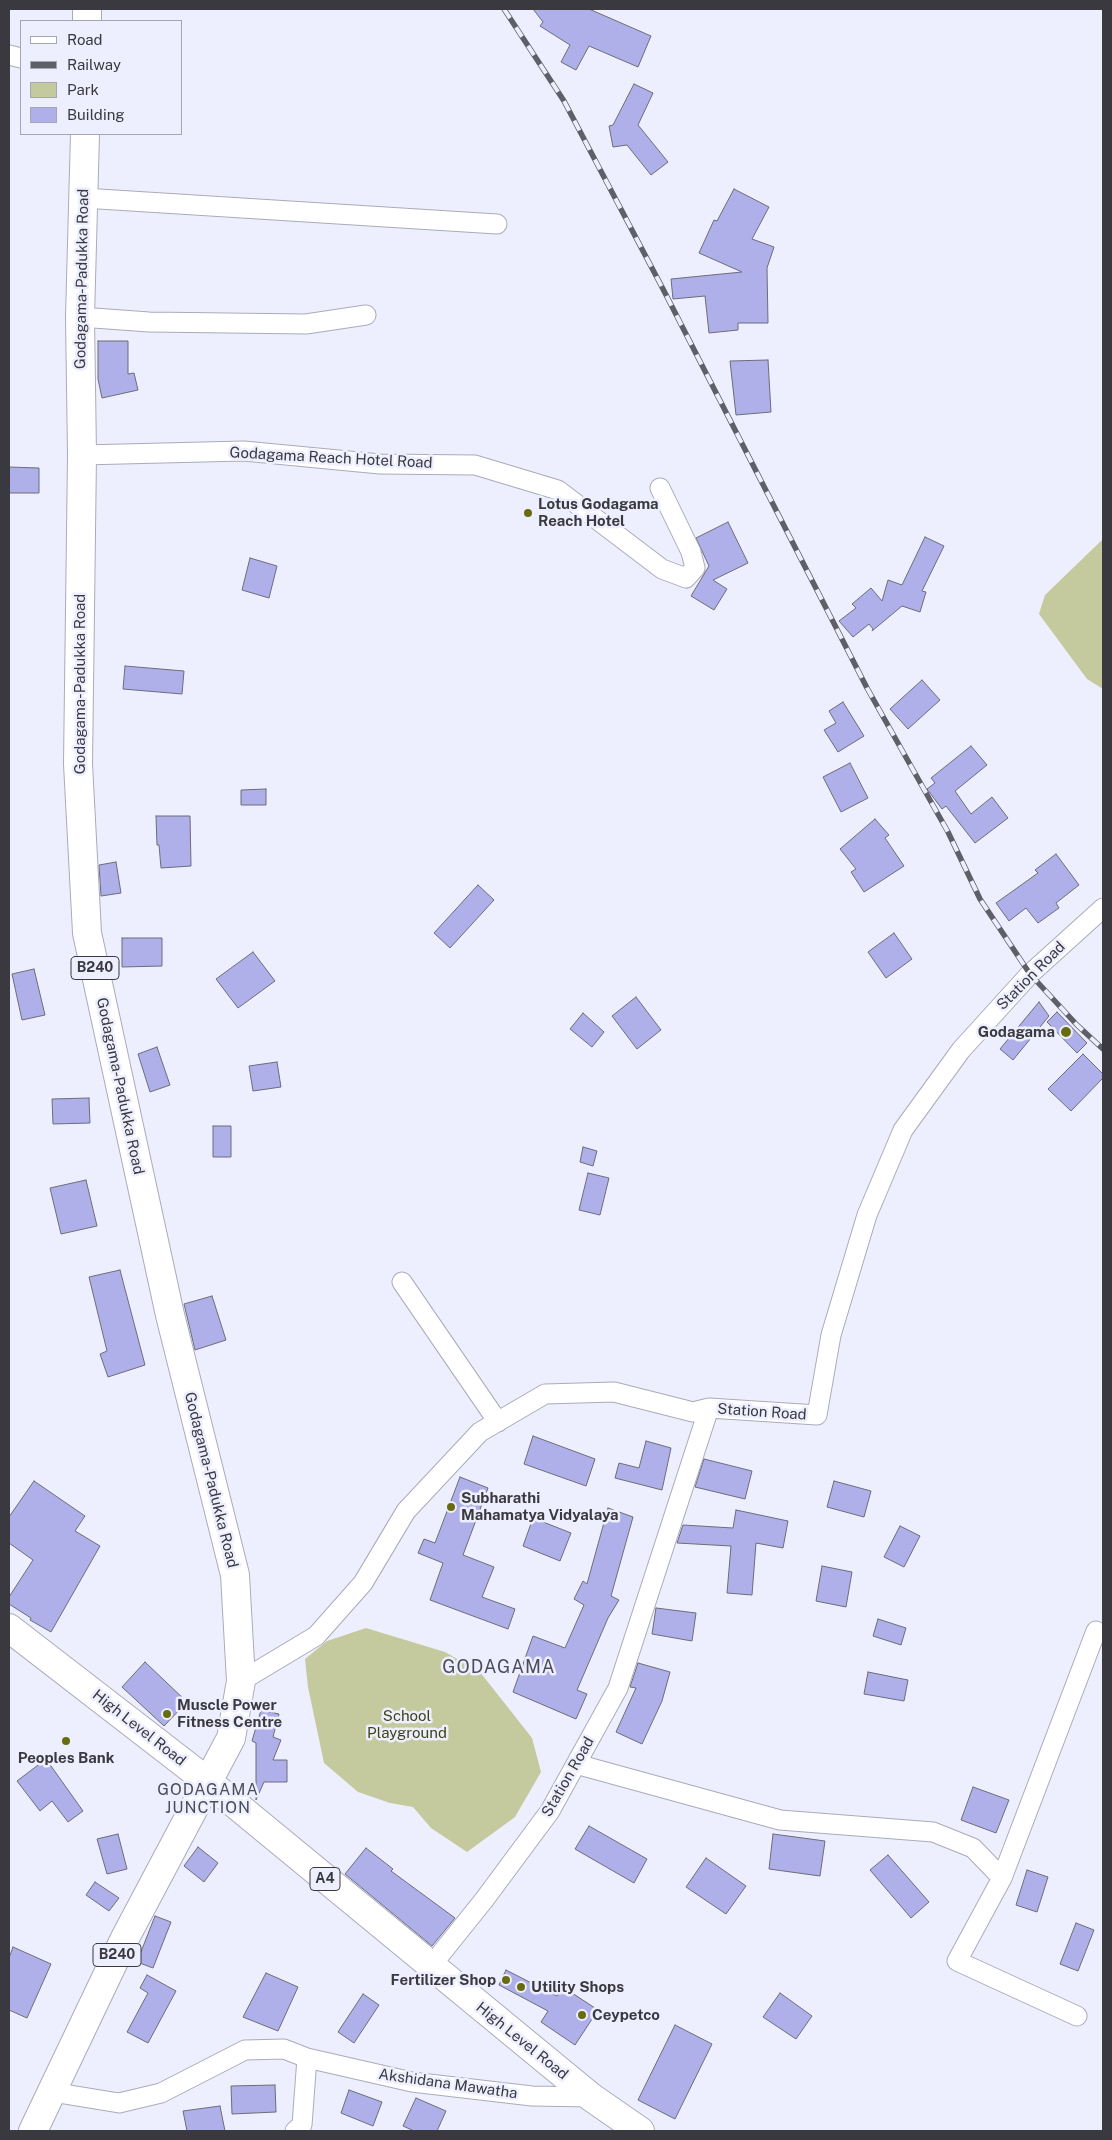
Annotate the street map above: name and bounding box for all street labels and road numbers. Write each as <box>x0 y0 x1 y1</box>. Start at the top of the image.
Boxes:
street label: Godagama-Padukka Road <box>71 189 93 369</box>
street label: Godagama Reach Hotel Road <box>229 444 433 472</box>
street label: Godagama-Padukka Road <box>71 594 89 774</box>
street label: Station Road <box>993 938 1069 1014</box>
road number: B240 <box>71 956 119 980</box>
street label: Godagama-Padukka Road <box>92 996 148 1176</box>
street label: Godagama-Padukka Road <box>180 1390 242 1570</box>
street label: Station Road <box>717 1400 807 1424</box>
street label: High Level Road <box>89 1686 189 1770</box>
street label: Station Road <box>538 1734 598 1820</box>
road number: A4 <box>310 1868 340 1890</box>
road number: B240 <box>93 1944 141 1966</box>
street label: High Level Road <box>472 1998 572 2084</box>
street label: Akshidana Mawatha <box>377 2065 519 2103</box>

